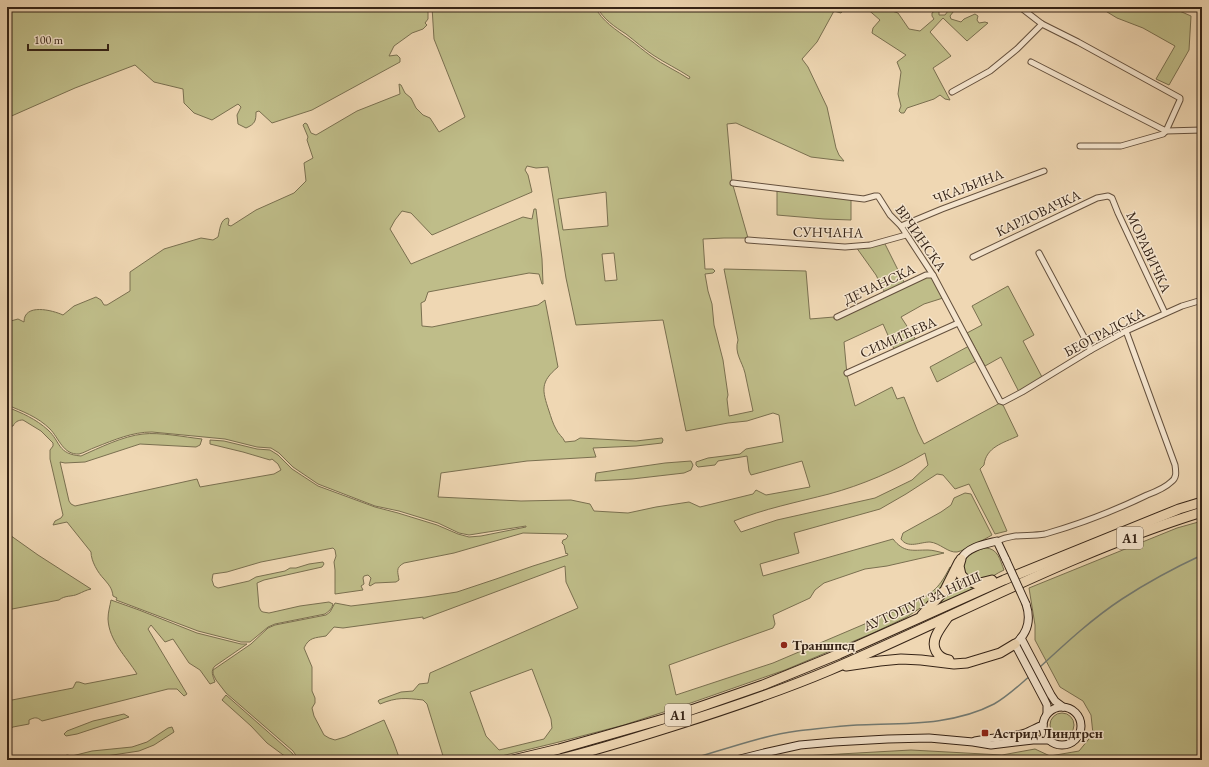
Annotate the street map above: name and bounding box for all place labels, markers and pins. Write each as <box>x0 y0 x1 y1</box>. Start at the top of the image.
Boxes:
place label: Траншпед <box>792 636 856 654</box>
marker: Траншпед <box>779 640 789 650</box>
place label: Астрид Линдгрен <box>992 724 1103 742</box>
marker: Астрид Линдгрен <box>980 728 990 738</box>

